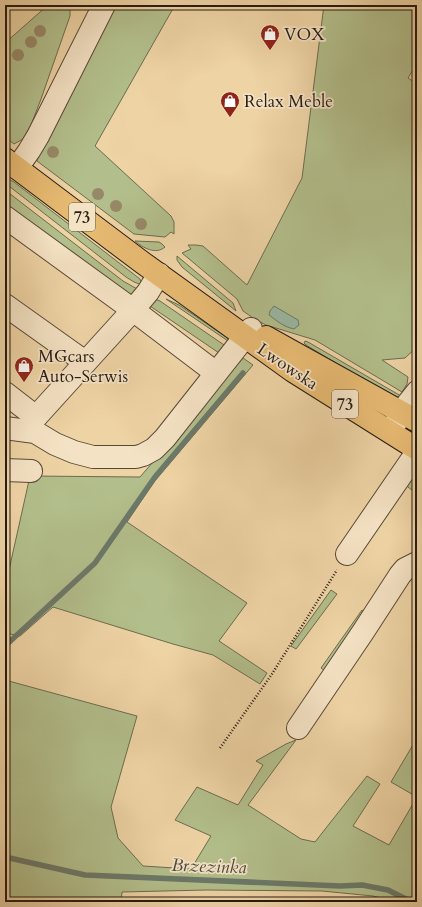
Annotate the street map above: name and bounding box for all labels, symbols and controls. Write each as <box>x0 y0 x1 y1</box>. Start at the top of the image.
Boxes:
shop icon: VOX <box>259 23 281 51</box>
place label: VOX <box>284 23 325 46</box>
shop icon: Relax Meble <box>219 90 241 118</box>
place label: Relax Meble <box>244 90 333 113</box>
road number: 73 <box>69 203 95 231</box>
street label: Lwowska <box>253 338 323 396</box>
place label: MGcars Auto-Serwis <box>38 345 128 388</box>
shop icon: MGcars Auto-Serwis <box>13 355 35 383</box>
road number: 73 <box>332 390 358 418</box>
water label: Brzezinka <box>171 853 247 880</box>

